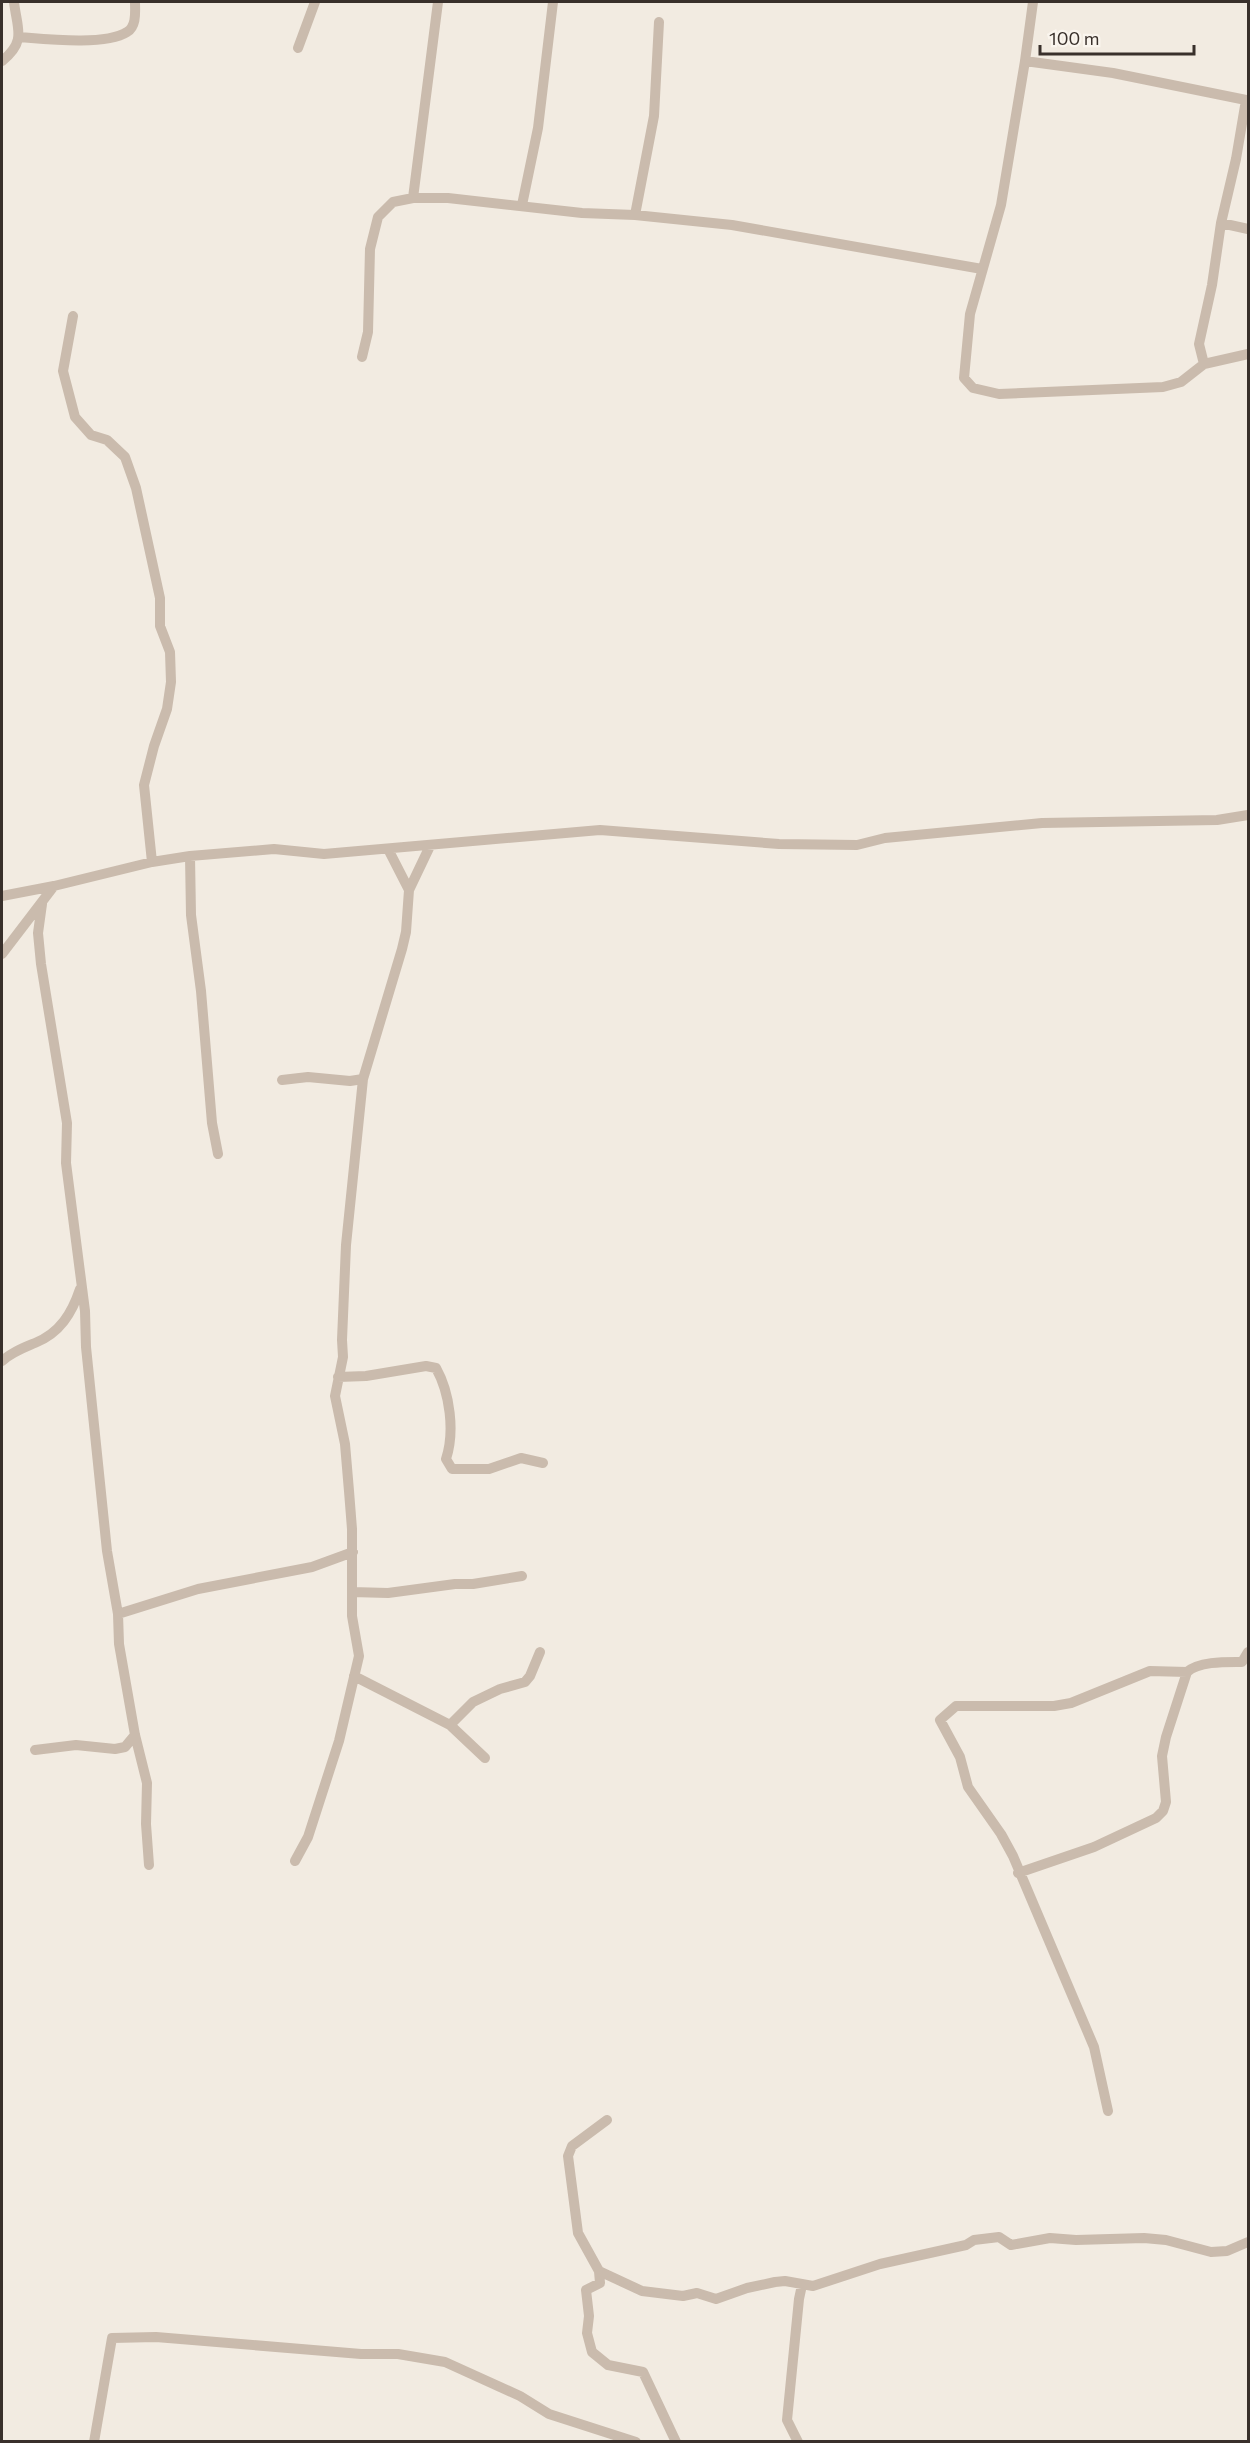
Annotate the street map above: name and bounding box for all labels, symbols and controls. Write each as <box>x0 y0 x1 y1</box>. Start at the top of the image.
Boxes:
scale bar <box>1040 18 1194 56</box>
text: 100 m <box>1049 27 1099 49</box>

